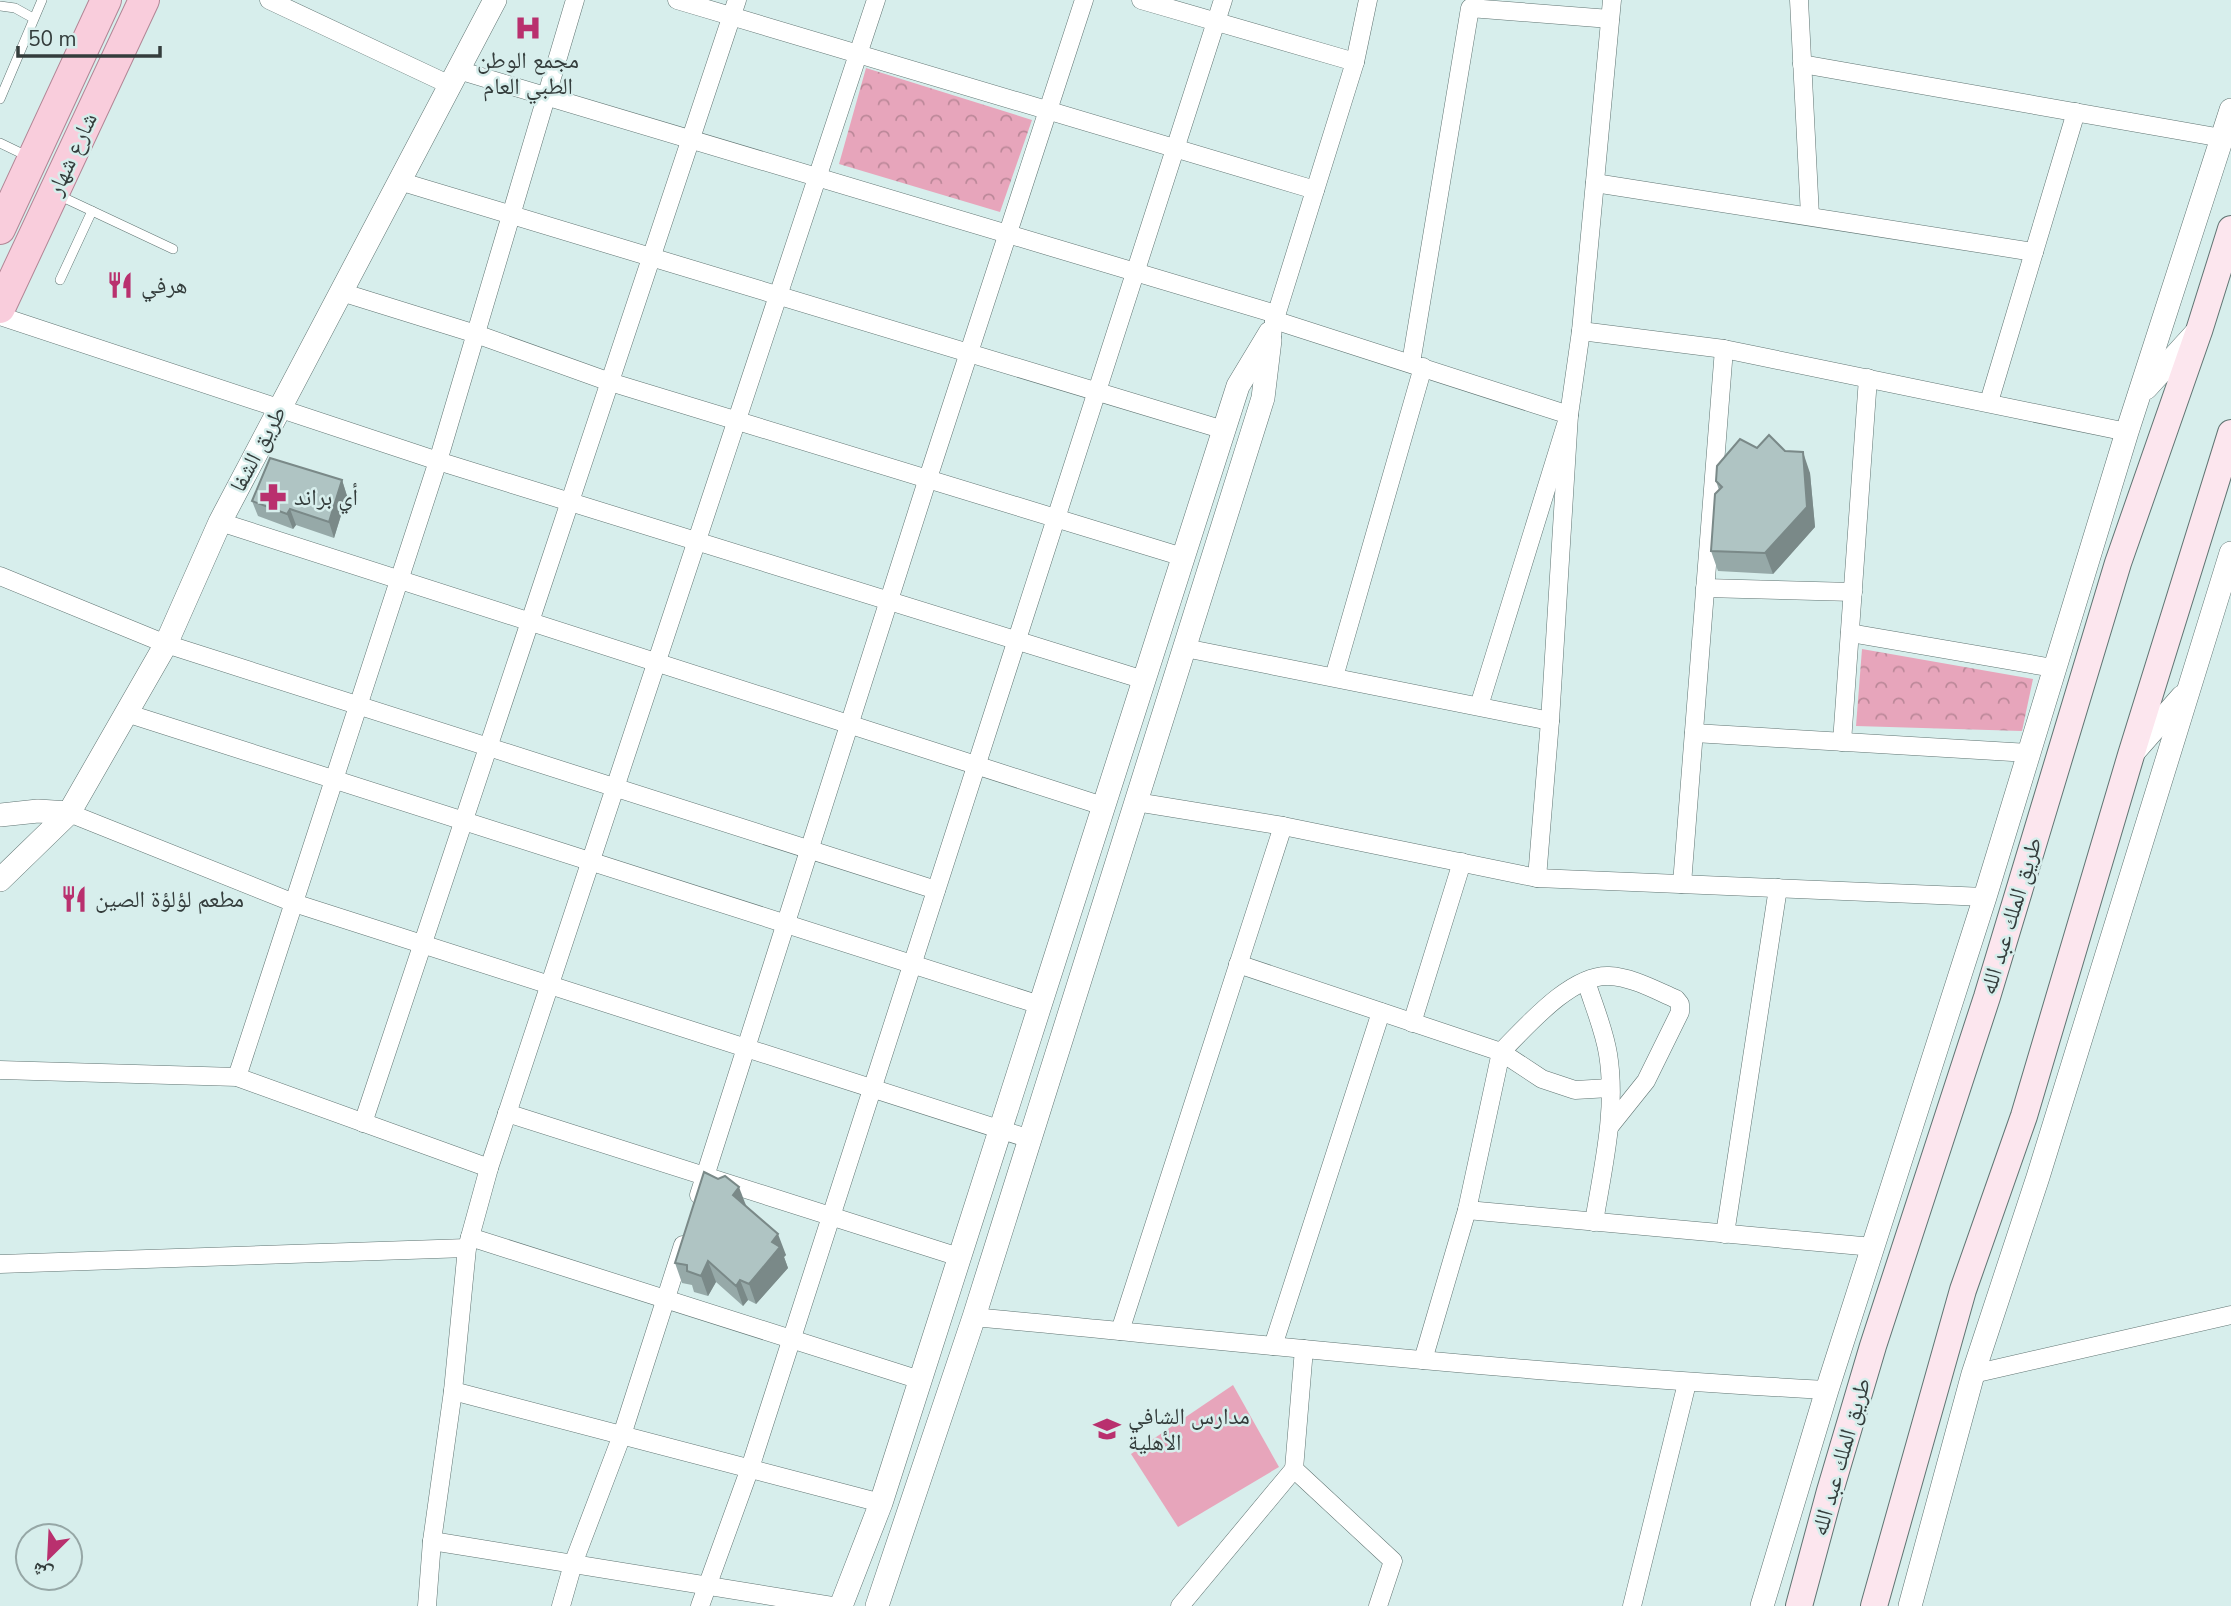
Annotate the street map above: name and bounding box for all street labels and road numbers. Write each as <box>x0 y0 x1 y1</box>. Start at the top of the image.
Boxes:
street label: شارع شهار <box>39 107 105 201</box>
street label: طريق الشفا <box>222 401 294 497</box>
street label: طريق الملك عبد الله <box>1972 834 2050 998</box>
street label: طريق الملك عبد الله <box>1804 1374 1878 1540</box>

